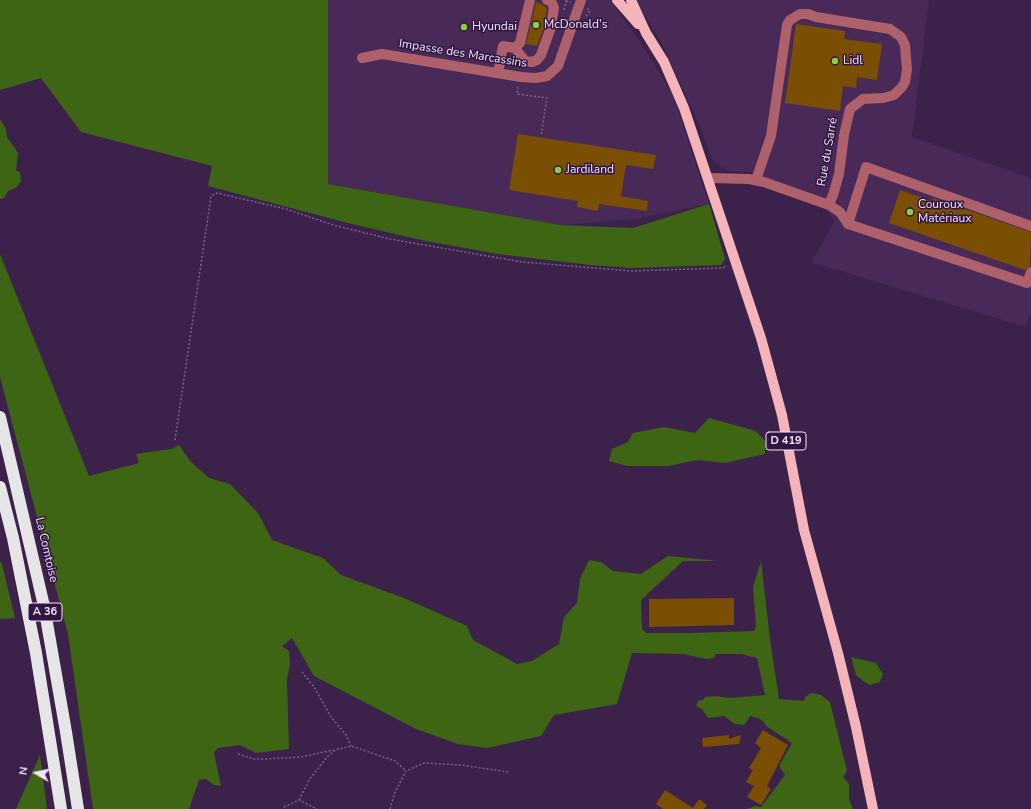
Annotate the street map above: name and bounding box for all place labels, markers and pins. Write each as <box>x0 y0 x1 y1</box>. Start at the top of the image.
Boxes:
place label: McDonald's <box>544 18 607 32</box>
place label: Hyundai <box>472 20 517 34</box>
marker: McDonald's <box>531 20 541 30</box>
marker: Hyundai <box>459 22 469 32</box>
place label: Lidl <box>843 54 863 68</box>
marker: Lidl <box>830 56 840 66</box>
place label: Jardiland <box>566 163 614 177</box>
marker: Jardiland <box>553 165 563 175</box>
place label: Couroux Matériaux <box>918 198 972 226</box>
marker: Couroux Matériaux <box>905 207 915 217</box>

